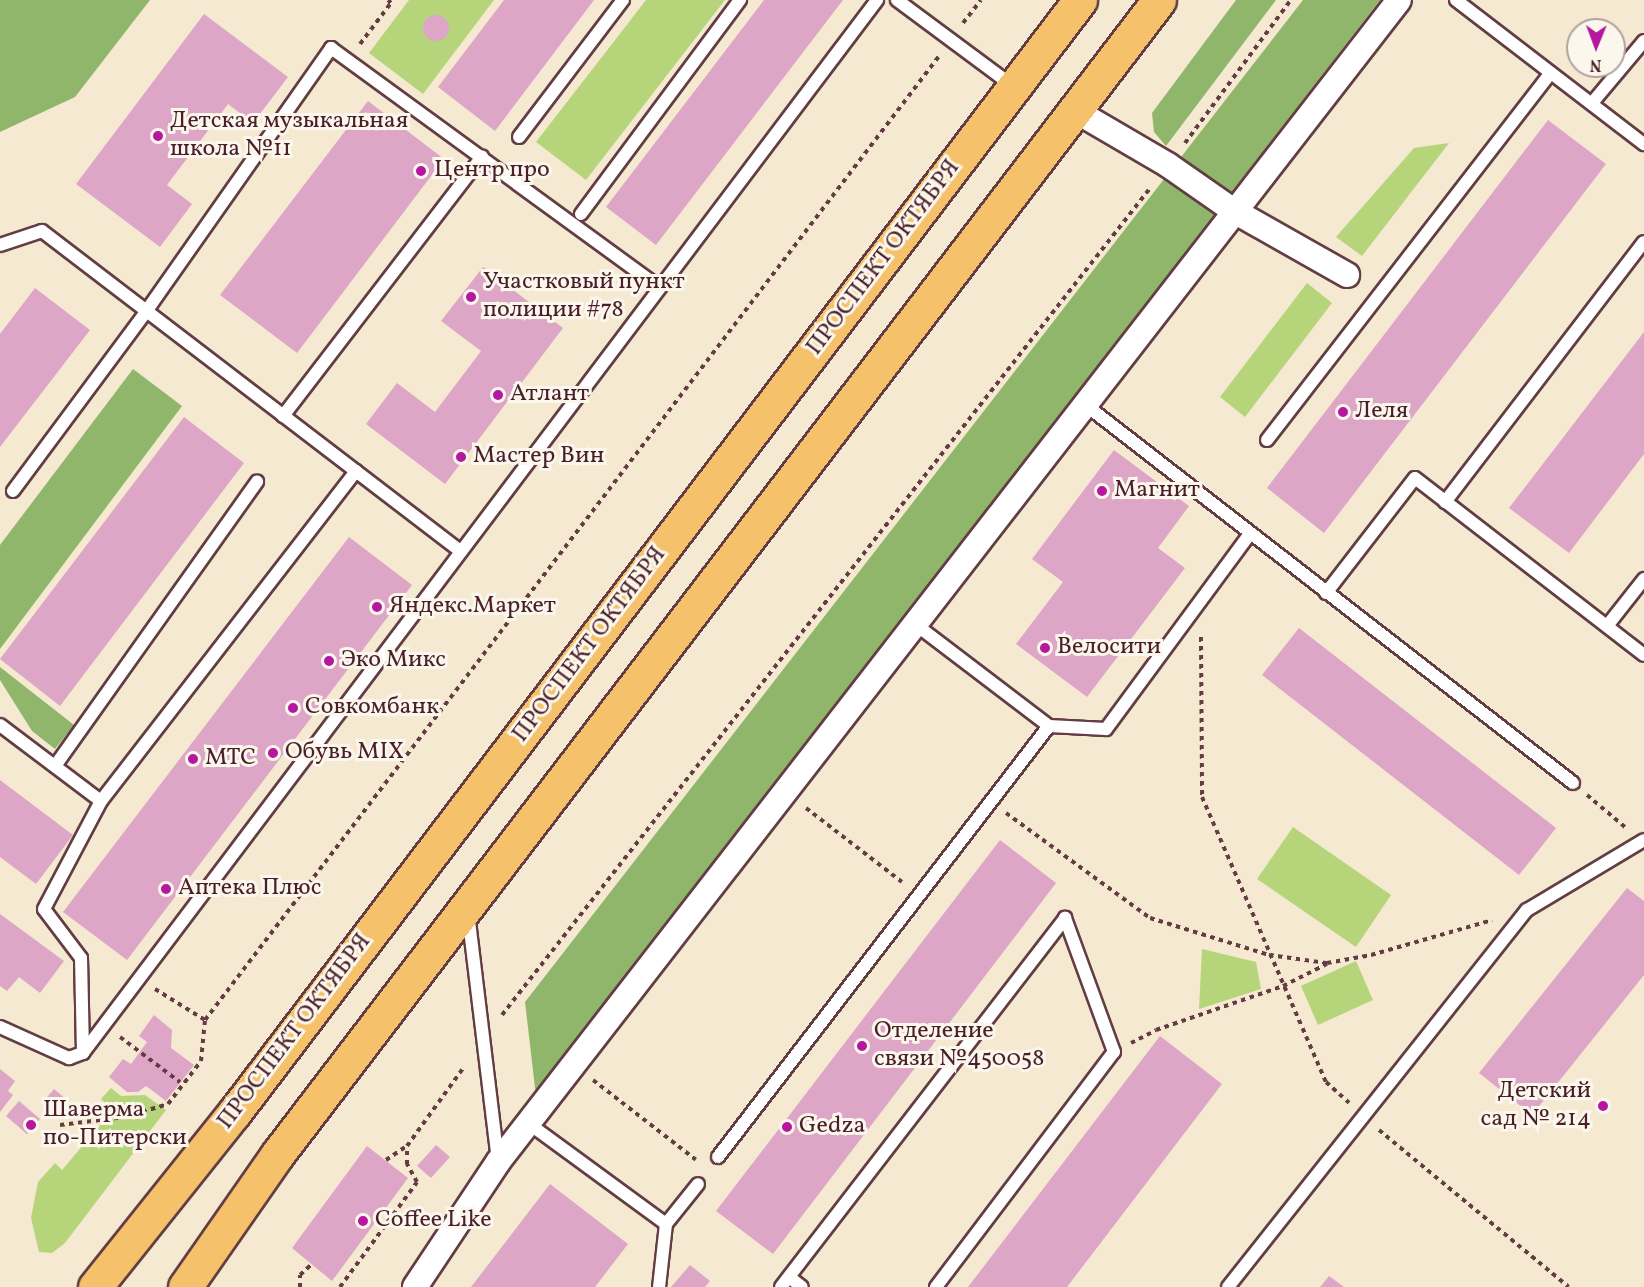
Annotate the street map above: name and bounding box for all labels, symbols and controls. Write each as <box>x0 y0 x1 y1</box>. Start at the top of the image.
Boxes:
north arrow <box>1566 18 1626 78</box>
text: N <box>1590 53 1602 75</box>
place label: Детская музыкальная школа №11 <box>170 108 408 164</box>
marker: Детская музыкальная школа №11 <box>151 129 165 143</box>
street label: ПРОСПЕКТ ОКТЯБРЯ <box>801 154 967 362</box>
place label: Центр про <box>434 157 550 185</box>
marker: Центр про <box>412 162 430 180</box>
place label: Участковый пункт полиции #78 <box>483 269 685 325</box>
marker: Участковый пункт полиции #78 <box>464 290 478 304</box>
place label: Атлант <box>510 381 589 409</box>
marker: Атлант <box>491 388 505 402</box>
place label: Леля <box>1355 398 1408 426</box>
marker: Леля <box>1336 405 1350 419</box>
place label: Мастер Вин <box>473 443 604 471</box>
marker: Мастер Вин <box>454 450 468 464</box>
place label: Магнит <box>1114 477 1200 505</box>
marker: Магнит <box>1095 484 1109 498</box>
street label: ПРОСПЕКТ ОКТЯБРЯ <box>507 541 673 749</box>
place label: Яндекс.Маркет <box>389 593 556 621</box>
marker: Яндекс.Маркет <box>370 600 384 614</box>
place label: Велосити <box>1057 634 1161 662</box>
marker: Велосити <box>1038 641 1052 655</box>
place label: Эко Микс <box>341 647 446 675</box>
marker: Эко Микс <box>322 654 336 668</box>
place label: Совкомбанк <box>305 694 439 722</box>
marker: Совкомбанк <box>286 701 300 715</box>
place label: Обувь MIX <box>285 739 404 767</box>
place label: МТС <box>205 745 256 773</box>
marker: Обувь MIX <box>266 746 280 760</box>
marker: МТС <box>186 752 200 766</box>
place label: Аптека Плюс <box>178 875 321 903</box>
marker: Аптека Плюс <box>159 882 173 896</box>
street label: ПРОСПЕКТ ОКТЯБРЯ <box>212 928 378 1136</box>
place label: Отделение связи №450058 <box>874 1018 1045 1074</box>
marker: Отделение связи №450058 <box>855 1039 869 1053</box>
place label: Детский сад № 214 <box>1481 1078 1591 1134</box>
place label: Шаверма по-Питерски <box>43 1097 187 1153</box>
marker: Детский сад № 214 <box>1596 1099 1610 1113</box>
place label: Gedza <box>799 1113 865 1141</box>
marker: Шаверма по-Питерски <box>24 1118 38 1132</box>
marker: Gedza <box>780 1120 794 1134</box>
place label: Coffee Like <box>375 1207 492 1235</box>
marker: Coffee Like <box>356 1214 370 1228</box>

